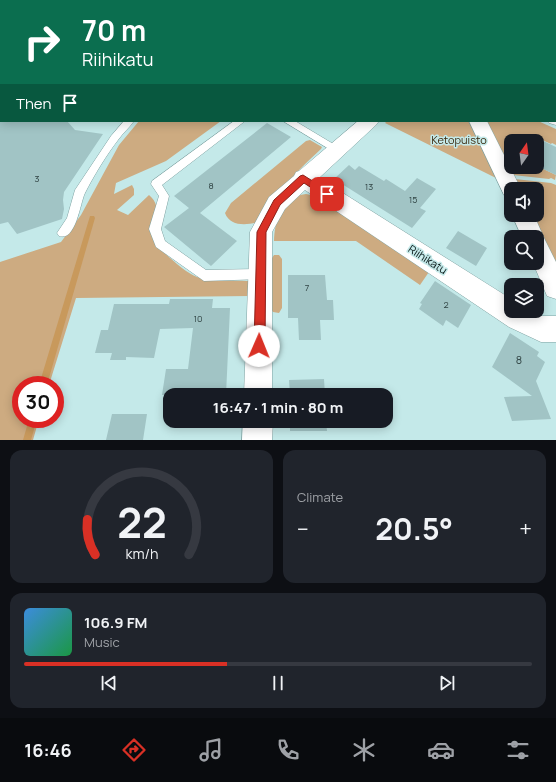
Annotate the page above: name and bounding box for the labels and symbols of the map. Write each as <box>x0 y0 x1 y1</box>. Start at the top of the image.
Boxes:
park label: Ketopuisto <box>431 132 487 147</box>
north arrow <box>504 134 544 174</box>
house number: 3 <box>35 172 40 185</box>
pin <box>310 177 344 211</box>
house number: 8 <box>208 179 214 192</box>
house number: 13 <box>365 180 373 193</box>
house number: 15 <box>409 193 417 206</box>
street label: Riihikatu <box>406 241 450 277</box>
house number: 7 <box>305 281 310 294</box>
house number: 2 <box>443 298 449 311</box>
house number: 10 <box>194 312 203 325</box>
position arrow <box>238 325 280 367</box>
house number: 8 <box>516 352 522 367</box>
speed limit sign: 30 <box>12 376 64 428</box>

